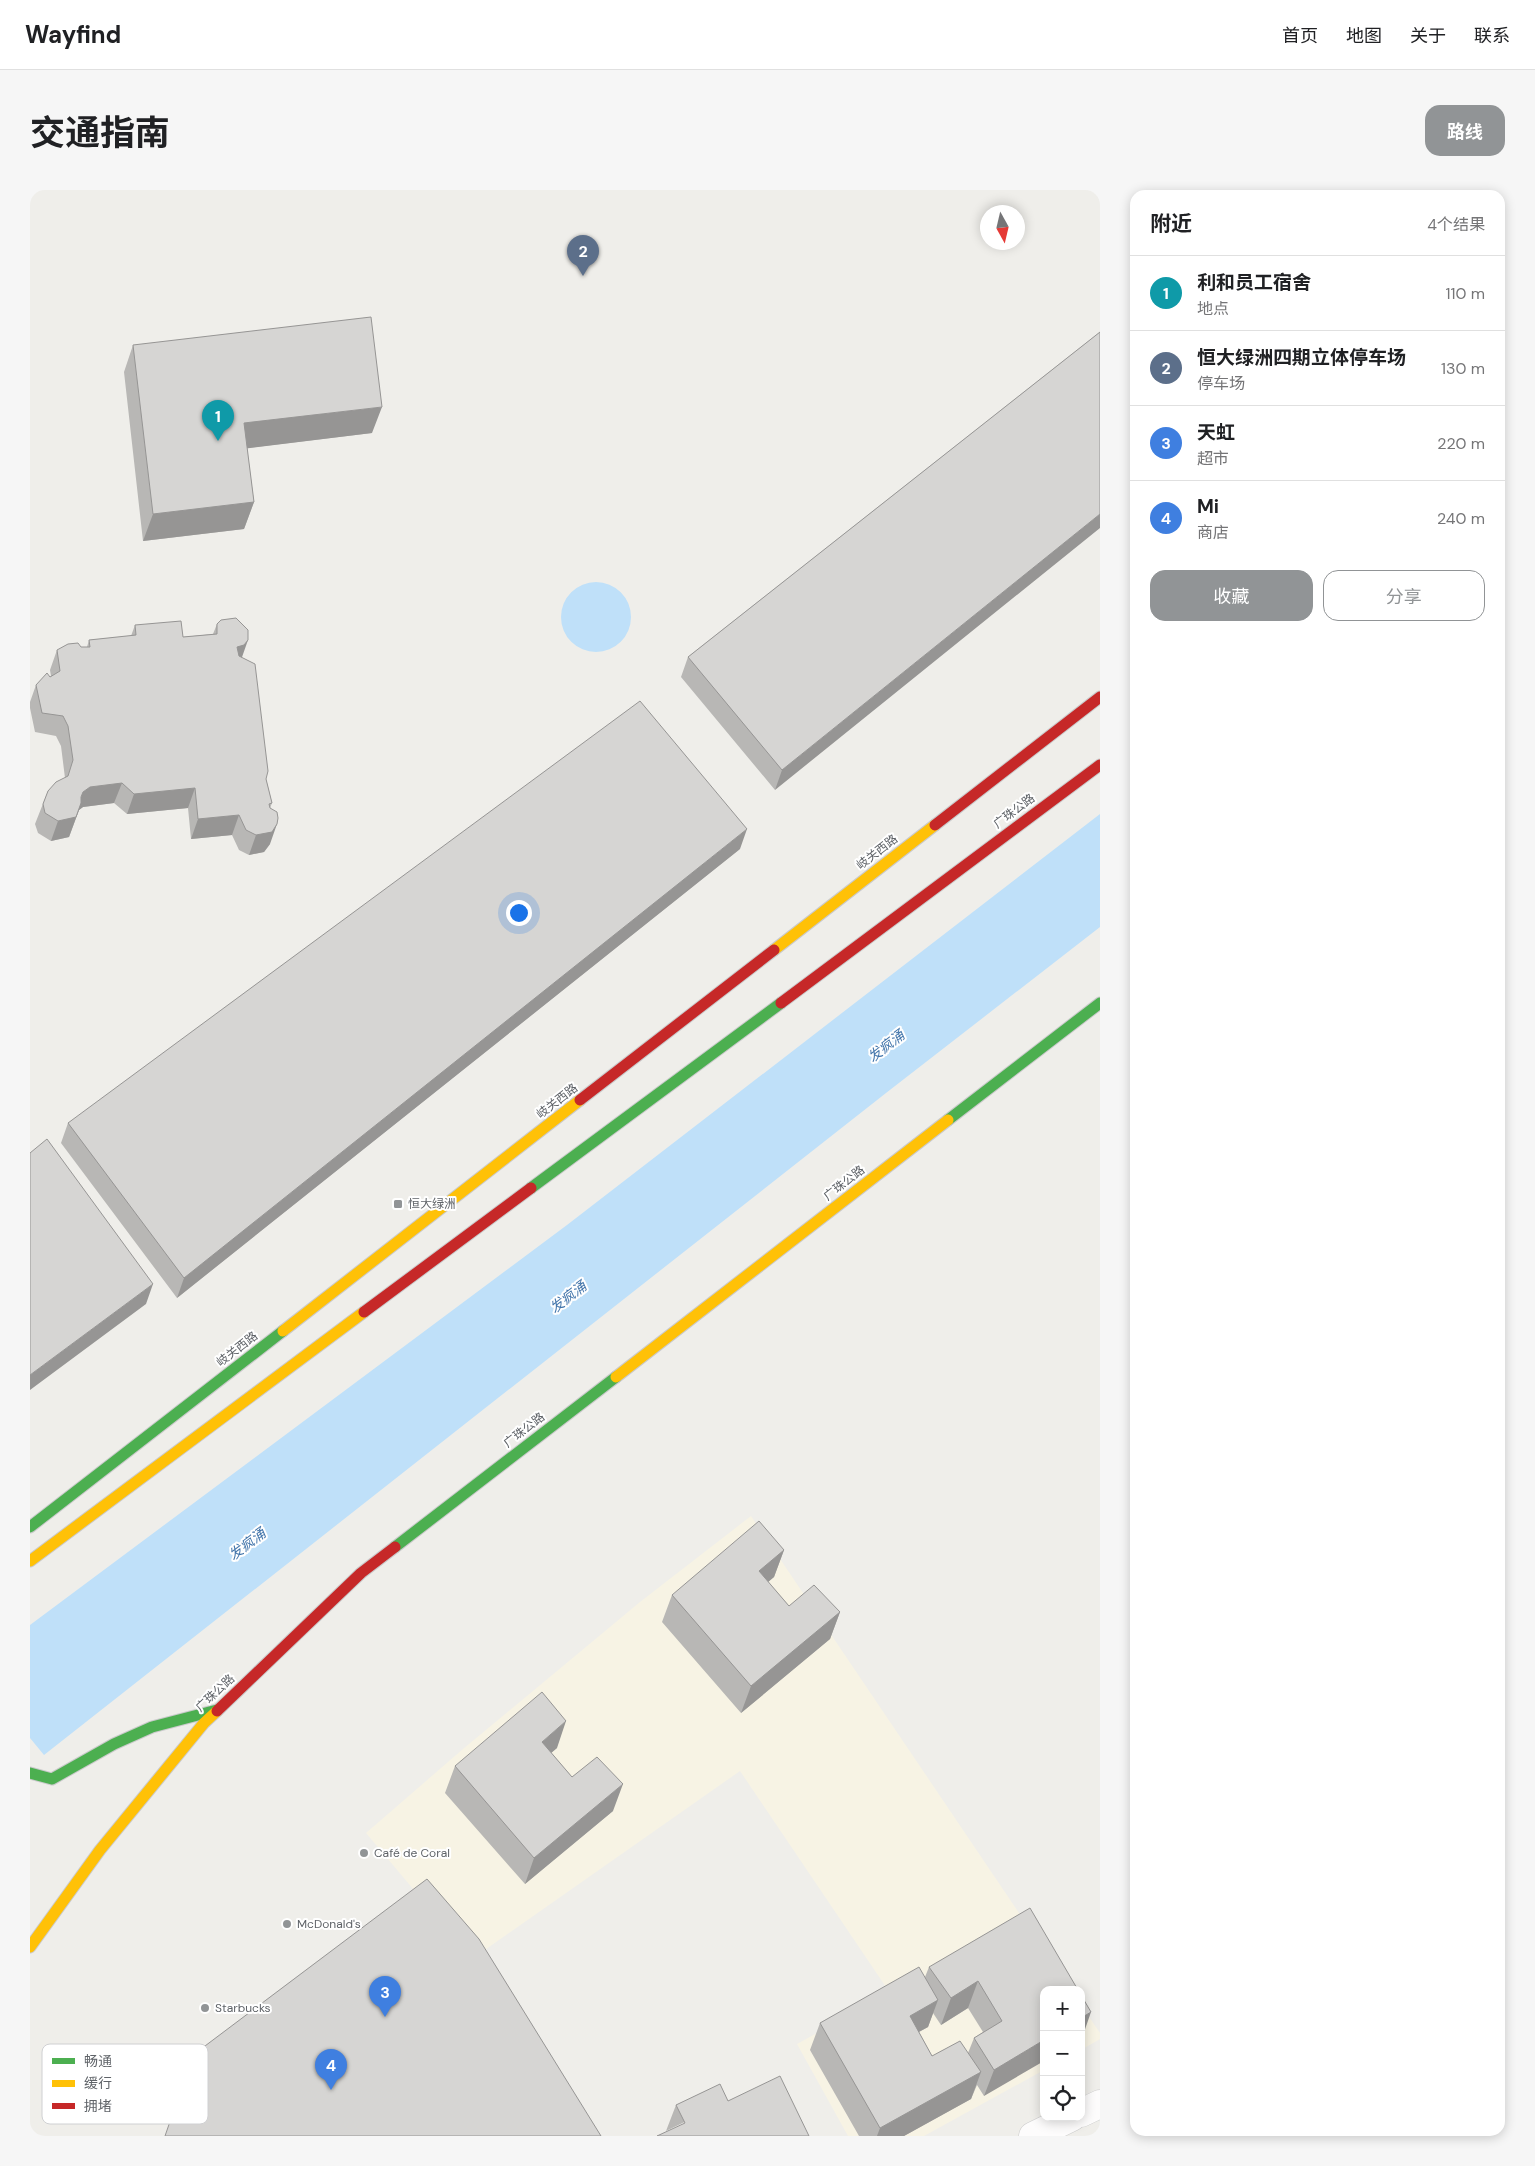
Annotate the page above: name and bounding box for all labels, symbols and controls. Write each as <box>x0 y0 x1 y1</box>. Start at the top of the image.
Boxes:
text: Wayfind <box>25 19 121 50</box>
text: 首页 <box>1282 24 1318 48</box>
text: 地图 <box>1346 24 1382 48</box>
text: 关于 <box>1410 24 1446 48</box>
text: 联系 <box>1474 24 1510 48</box>
button: 路线 <box>1425 105 1505 156</box>
text: 交通指南 <box>30 110 170 156</box>
north arrow <box>980 205 1025 250</box>
text: 附近 <box>1150 210 1192 238</box>
text: 4个结果 <box>1427 214 1485 235</box>
pin: 2 <box>567 235 599 276</box>
text: 利和员工宿舍 <box>1197 270 1311 295</box>
text: 1 <box>1163 283 1169 304</box>
text: 110 m <box>1446 283 1485 304</box>
text: 地点 <box>1197 298 1229 319</box>
text: 恒大绿洲四期立体停车场 <box>1197 345 1406 370</box>
text: 2 <box>1161 358 1171 379</box>
text: 130 m <box>1441 358 1485 379</box>
text: 停车场 <box>1197 373 1245 394</box>
pin: 1 <box>202 400 234 441</box>
text: 天虹 <box>1197 420 1235 445</box>
text: 3 <box>1161 433 1171 454</box>
text: 220 m <box>1437 433 1485 454</box>
text: 超市 <box>1197 448 1229 469</box>
text: Mi <box>1197 494 1219 519</box>
text: 4 <box>1161 508 1171 529</box>
text: 240 m <box>1437 508 1485 529</box>
text: 商店 <box>1197 522 1229 543</box>
button: 收藏 <box>1150 570 1313 621</box>
button: 分享 <box>1323 570 1485 621</box>
street label: 广珠公路 <box>990 790 1038 832</box>
street label: 岐关西路 <box>853 831 901 873</box>
your location <box>506 900 532 926</box>
water label: 发疯涌 <box>864 1025 910 1066</box>
street label: 岐关西路 <box>533 1080 581 1122</box>
street label: 广珠公路 <box>820 1162 868 1204</box>
place label: 恒大绿洲 <box>408 1196 456 1212</box>
marker: 恒大绿洲 <box>392 1198 404 1210</box>
water label: 发疯涌 <box>546 1276 592 1317</box>
street label: 岐关西路 <box>213 1328 261 1370</box>
street label: 广珠公路 <box>500 1409 548 1451</box>
water label: 发疯涌 <box>225 1523 271 1564</box>
street label: 广珠公路 <box>192 1671 238 1715</box>
place label: Café de Coral <box>374 1845 450 1861</box>
marker: Café de Coral <box>358 1847 370 1859</box>
place label: McDonald's <box>297 1916 361 1932</box>
marker: McDonald's <box>281 1918 293 1930</box>
pin: 3 <box>369 1976 401 2017</box>
map controls <box>1040 1986 1085 2121</box>
button: + <box>1040 1986 1085 2031</box>
place label: Starbucks <box>215 2000 271 2016</box>
marker: Starbucks <box>199 2002 211 2014</box>
button: − <box>1040 2031 1085 2076</box>
legend <box>42 2044 208 2124</box>
pin: 4 <box>315 2049 347 2090</box>
text: 畅通 <box>84 2052 112 2070</box>
text: 缓行 <box>84 2074 112 2092</box>
button: locate <box>1040 2076 1085 2121</box>
text: 拥堵 <box>84 2097 112 2115</box>

